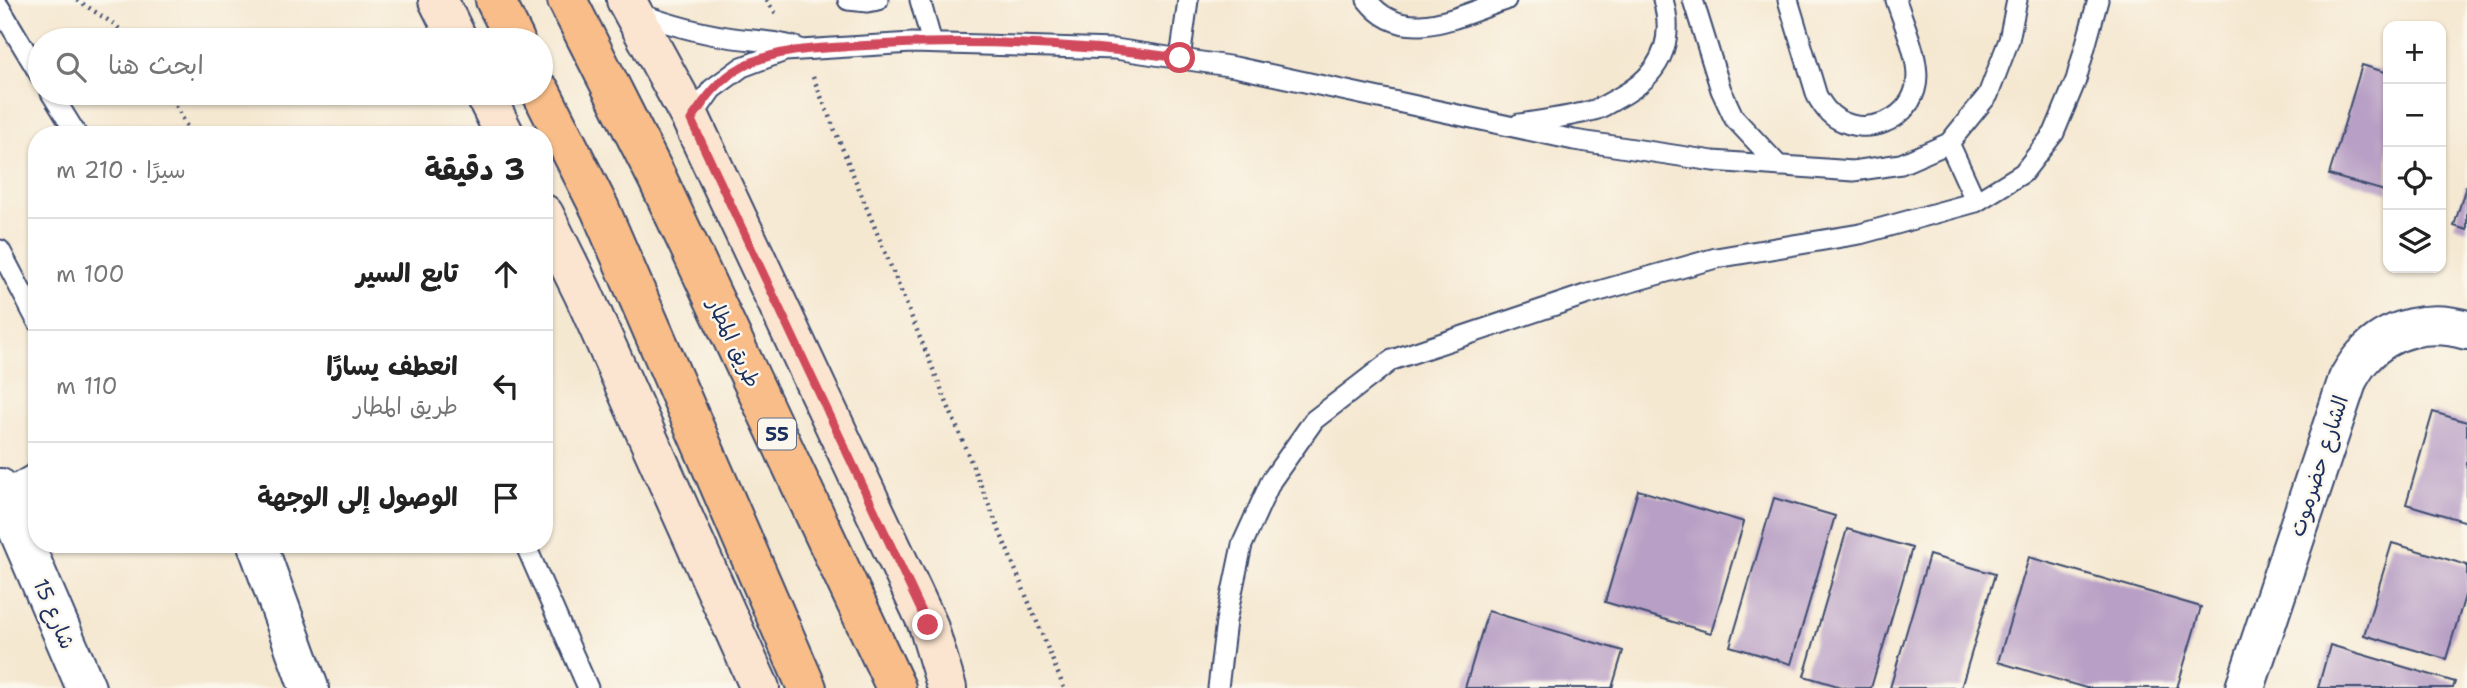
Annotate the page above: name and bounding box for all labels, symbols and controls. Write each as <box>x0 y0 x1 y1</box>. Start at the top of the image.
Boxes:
map controls <box>2383 21 2446 273</box>
button: + <box>2383 21 2446 84</box>
search box <box>28 28 553 105</box>
route start <box>1164 42 1195 73</box>
text: ابحث هنا <box>108 47 204 82</box>
icon: search <box>52 48 90 86</box>
button: − <box>2383 84 2446 147</box>
button: locate <box>2383 147 2446 210</box>
text: 3 دقيقة <box>424 149 525 190</box>
text: سيرًا · 210 m <box>56 155 186 185</box>
button: layers <box>2383 210 2446 273</box>
text: تابع السير <box>356 255 458 290</box>
icon: ahead <box>487 255 525 293</box>
text: 100 m <box>56 259 125 289</box>
street label: طريق المطار <box>700 292 767 392</box>
text: انعطف يسارًا <box>326 348 458 383</box>
icon: left <box>487 367 525 405</box>
text: 110 m <box>56 371 118 401</box>
text: طريق المطار <box>354 391 458 421</box>
street label: الشارع حضرموت <box>2283 392 2355 540</box>
road number: 55 <box>758 418 796 449</box>
text: الوصول إلى الوجهة <box>257 479 458 514</box>
icon: arrive <box>487 479 525 517</box>
street label: شارع 15 <box>26 575 81 654</box>
route end <box>912 609 943 640</box>

